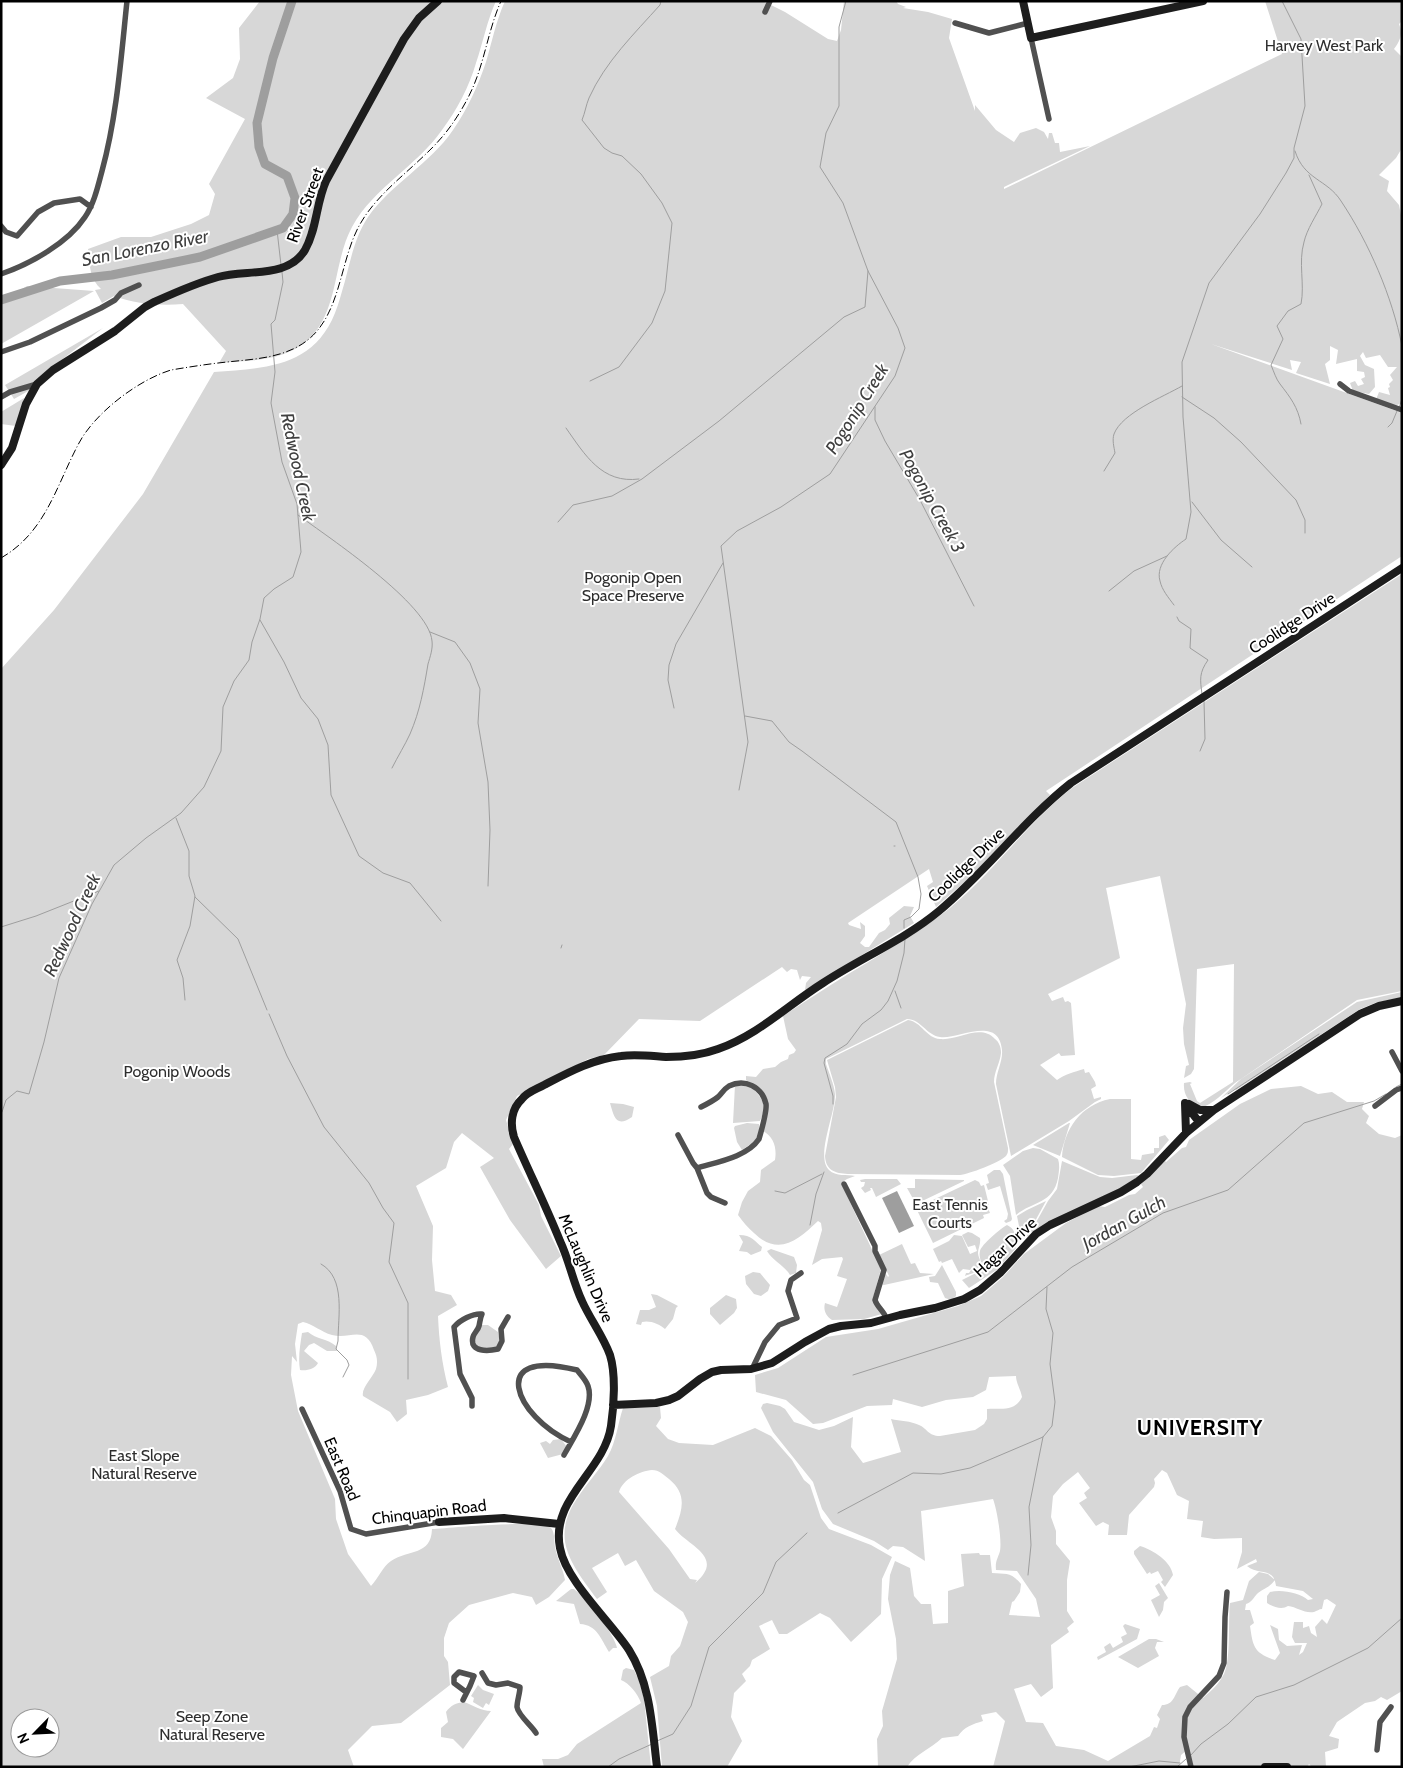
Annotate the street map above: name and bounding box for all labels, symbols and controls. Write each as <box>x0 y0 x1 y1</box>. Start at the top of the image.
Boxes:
park label: Harvey West Park <box>1265 36 1384 55</box>
street label: River Street <box>283 164 328 245</box>
water label: San Lorenzo River <box>80 225 212 271</box>
water label: Pogonip Creek <box>821 359 894 458</box>
water label: Redwood Creek <box>276 411 321 525</box>
water label: Pogonip Creek 3 <box>894 445 970 557</box>
park label: Pogonip Open Space Preserve <box>582 568 684 605</box>
street label: Coolidge Drive <box>1245 588 1339 658</box>
street label: Coolidge Drive <box>924 824 1008 906</box>
water label: Redwood Creek <box>39 869 106 980</box>
park label: Pogonip Woods <box>124 1062 231 1081</box>
water label: Jordan Gulch <box>1077 1191 1170 1256</box>
park label: East Tennis Courts <box>912 1195 988 1232</box>
street label: McLaughlin Drive <box>555 1211 617 1325</box>
street label: Hagar Drive <box>970 1213 1040 1281</box>
district label: UNIVERSITY <box>1137 1415 1263 1440</box>
street label: East Road <box>320 1435 364 1503</box>
park label: East Slope Natural Reserve <box>91 1446 197 1483</box>
street label: Chinquapin Road <box>371 1496 487 1528</box>
park label: Seep Zone Natural Reserve <box>159 1707 265 1744</box>
north arrow <box>10 1708 60 1758</box>
text: N <box>13 1730 33 1746</box>

